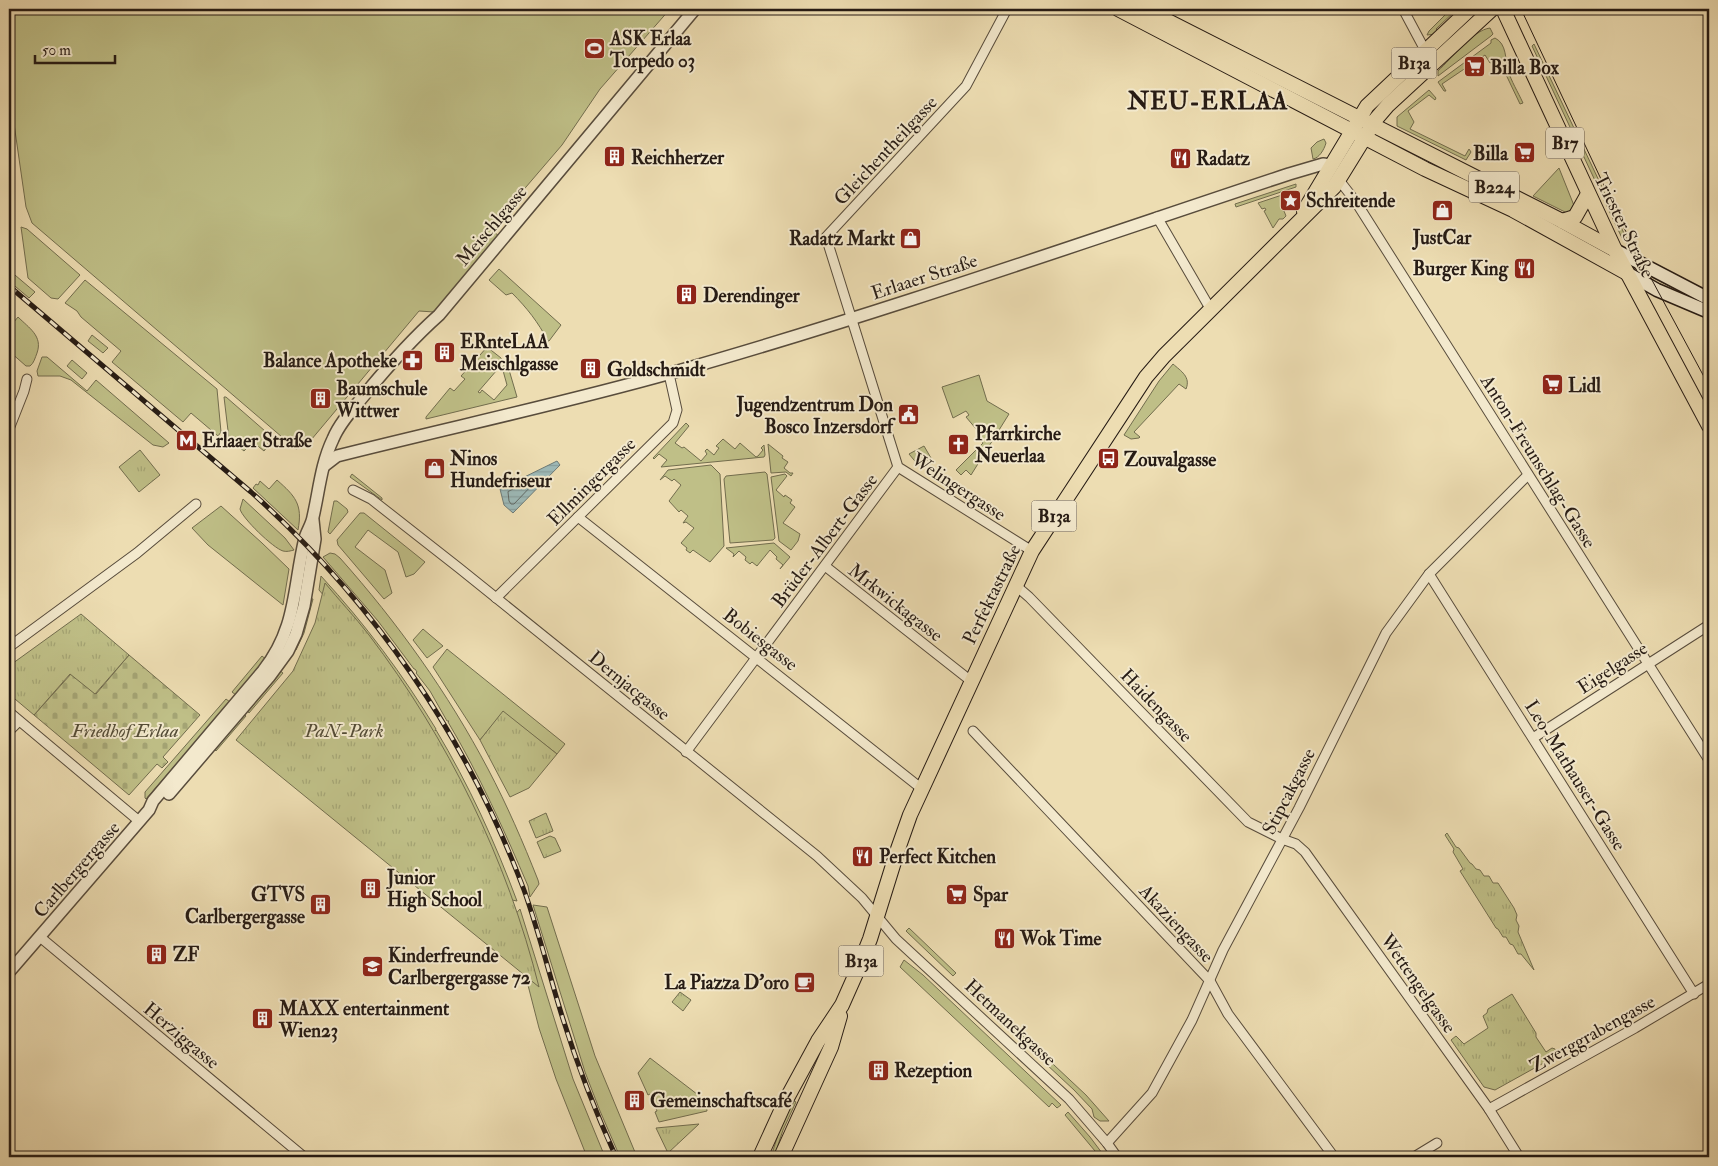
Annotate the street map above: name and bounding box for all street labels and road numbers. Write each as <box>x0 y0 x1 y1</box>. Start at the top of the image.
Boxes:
road number: B13a <box>1392 48 1436 78</box>
street label: Gleichentheilgasse <box>829 91 943 210</box>
road number: B17 <box>1546 128 1584 158</box>
street label: Triester Straße <box>1588 169 1660 282</box>
road number: B224 <box>1469 172 1519 202</box>
street label: Meischlgasse <box>451 180 533 271</box>
street label: Erlaaer Straße <box>868 249 980 305</box>
street label: Anton-Freunschlag-Gasse <box>1474 370 1601 553</box>
street label: Ellmingergasse <box>542 432 641 531</box>
street label: Welingergasse <box>906 447 1010 526</box>
street label: Brüder-Albert-Gasse <box>767 469 883 612</box>
road number: B13a <box>1032 501 1076 532</box>
street label: Perfektastraße <box>957 540 1026 648</box>
street label: Mrkwickagasse <box>843 558 948 647</box>
street label: Bobiesgasse <box>718 603 803 676</box>
street label: Eigelgasse <box>1573 636 1652 699</box>
street label: Dernjacgasse <box>584 646 675 726</box>
street label: Haidengasse <box>1115 664 1197 748</box>
street label: Leo-Mathauser-Gasse <box>1519 696 1631 855</box>
street label: Stipcakgasse <box>1257 744 1322 839</box>
street label: Carlbergergasse <box>28 816 125 923</box>
street label: Akaziengasse <box>1133 879 1219 968</box>
street label: Wettengelgasse <box>1375 928 1461 1038</box>
road number: B13a <box>838 946 884 976</box>
street label: Hetmanekgasse <box>959 974 1061 1071</box>
street label: Zwerggrabengasse <box>1526 990 1659 1078</box>
street label: Herziggasse <box>138 997 224 1075</box>

